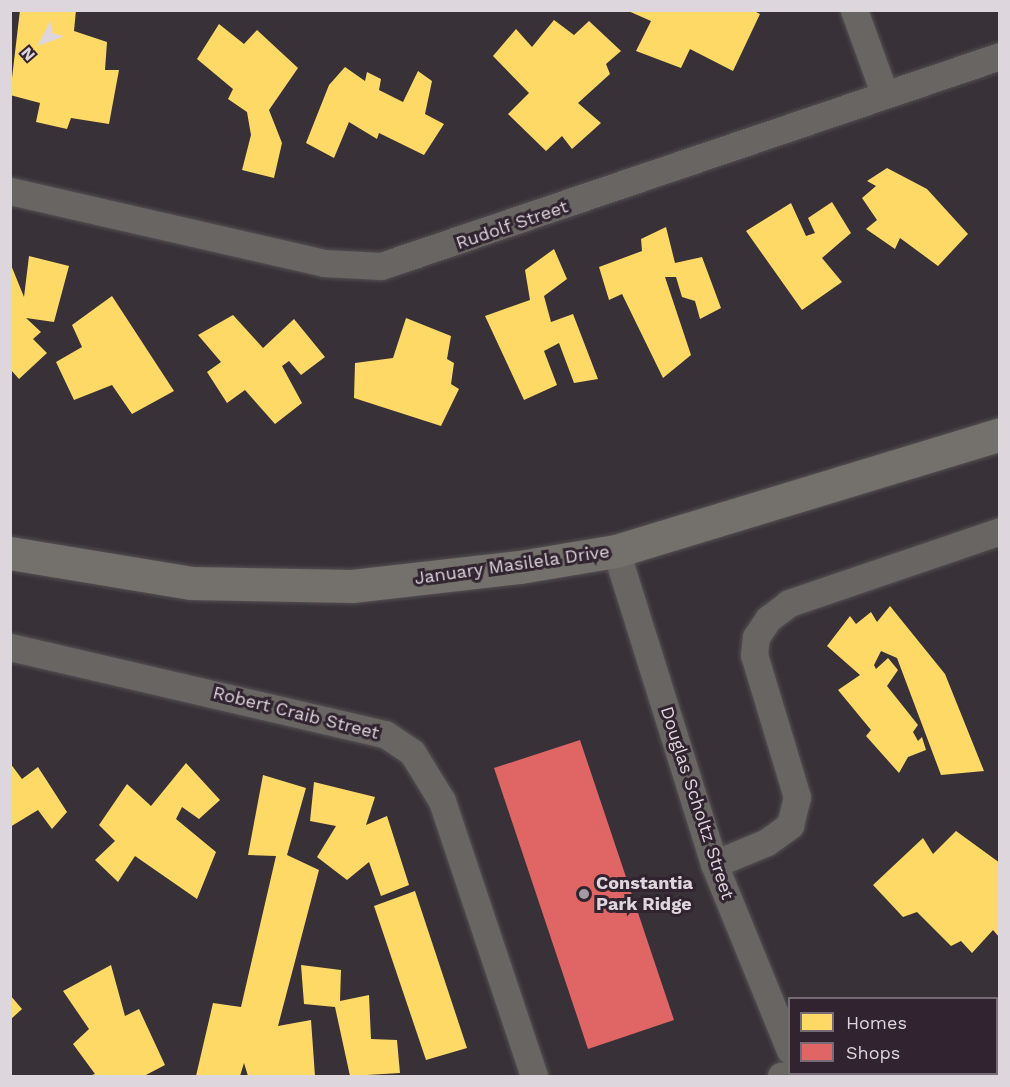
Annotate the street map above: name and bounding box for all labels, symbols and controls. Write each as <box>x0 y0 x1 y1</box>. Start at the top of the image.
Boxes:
north arrow <box>12 12 72 72</box>
text: N <box>17 43 39 65</box>
street label: Rudolf Street <box>453 196 571 254</box>
street label: January Masilela Drive <box>413 541 611 589</box>
street label: Robert Craib Street <box>211 682 381 744</box>
street label: Douglas Scholtz Street <box>656 704 738 902</box>
place label: Constantia Park Ridge <box>596 873 693 916</box>
marker: Constantia Park Ridge <box>577 887 591 901</box>
legend <box>788 997 998 1075</box>
text: Homes <box>846 1012 907 1033</box>
text: Shops <box>846 1042 900 1063</box>

